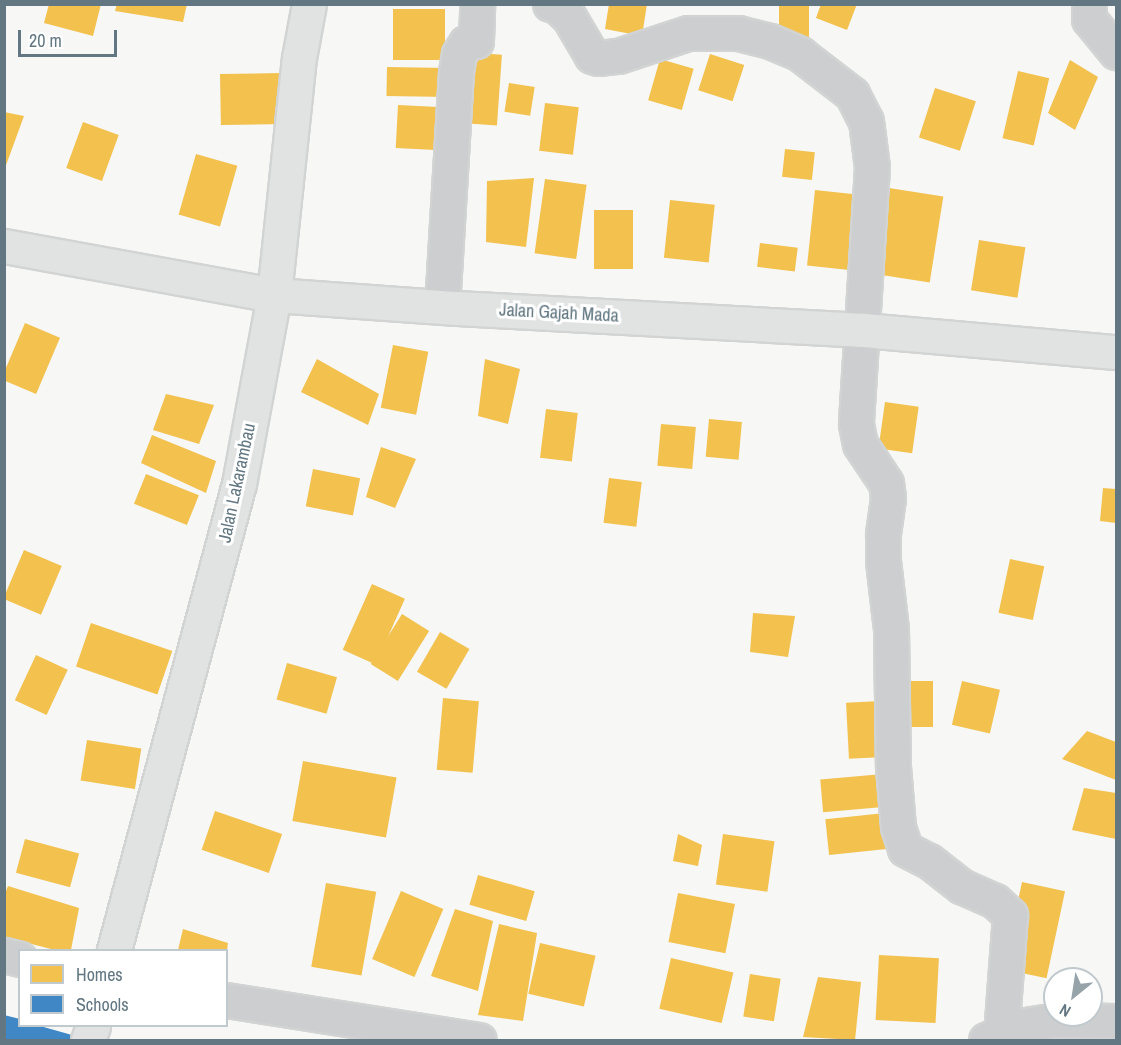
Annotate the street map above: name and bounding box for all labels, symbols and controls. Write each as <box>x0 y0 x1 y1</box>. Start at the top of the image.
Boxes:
scale bar <box>21 18 120 56</box>
text: 20 m <box>29 28 62 53</box>
street label: Jalan Gajah Mada <box>499 299 619 327</box>
street label: Jalan Lakarambau <box>214 421 260 545</box>
legend <box>18 949 228 1027</box>
text: Homes <box>76 962 123 987</box>
north arrow <box>1043 967 1103 1027</box>
text: Schools <box>76 992 129 1017</box>
text: N <box>1055 999 1075 1023</box>

